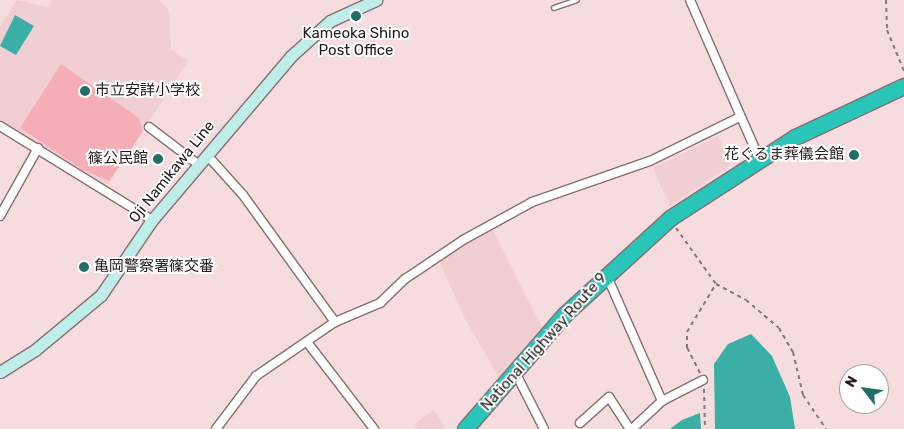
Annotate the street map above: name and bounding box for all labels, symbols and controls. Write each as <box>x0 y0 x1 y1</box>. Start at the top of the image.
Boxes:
marker: Kameoka Shino Post Office <box>350 10 362 22</box>
place label: Kameoka Shino Post Office <box>303 24 409 59</box>
place label: 市立安詳小学校 <box>95 82 200 100</box>
marker: 市立安詳小学校 <box>79 85 91 97</box>
street label: Oji Namikawa Line <box>125 117 219 227</box>
place label: 花ぐるま葬儀会館 <box>724 146 844 164</box>
marker: 花ぐるま葬儀会館 <box>848 149 860 161</box>
place label: 篠公民館 <box>88 150 148 168</box>
marker: 篠公民館 <box>152 153 164 165</box>
place label: 亀岡警察署篠交番 <box>94 258 214 276</box>
marker: 亀岡警察署篠交番 <box>78 261 90 273</box>
street label: National Highway Route 9 <box>477 269 611 415</box>
north arrow <box>839 364 889 414</box>
text: N <box>842 373 861 390</box>

